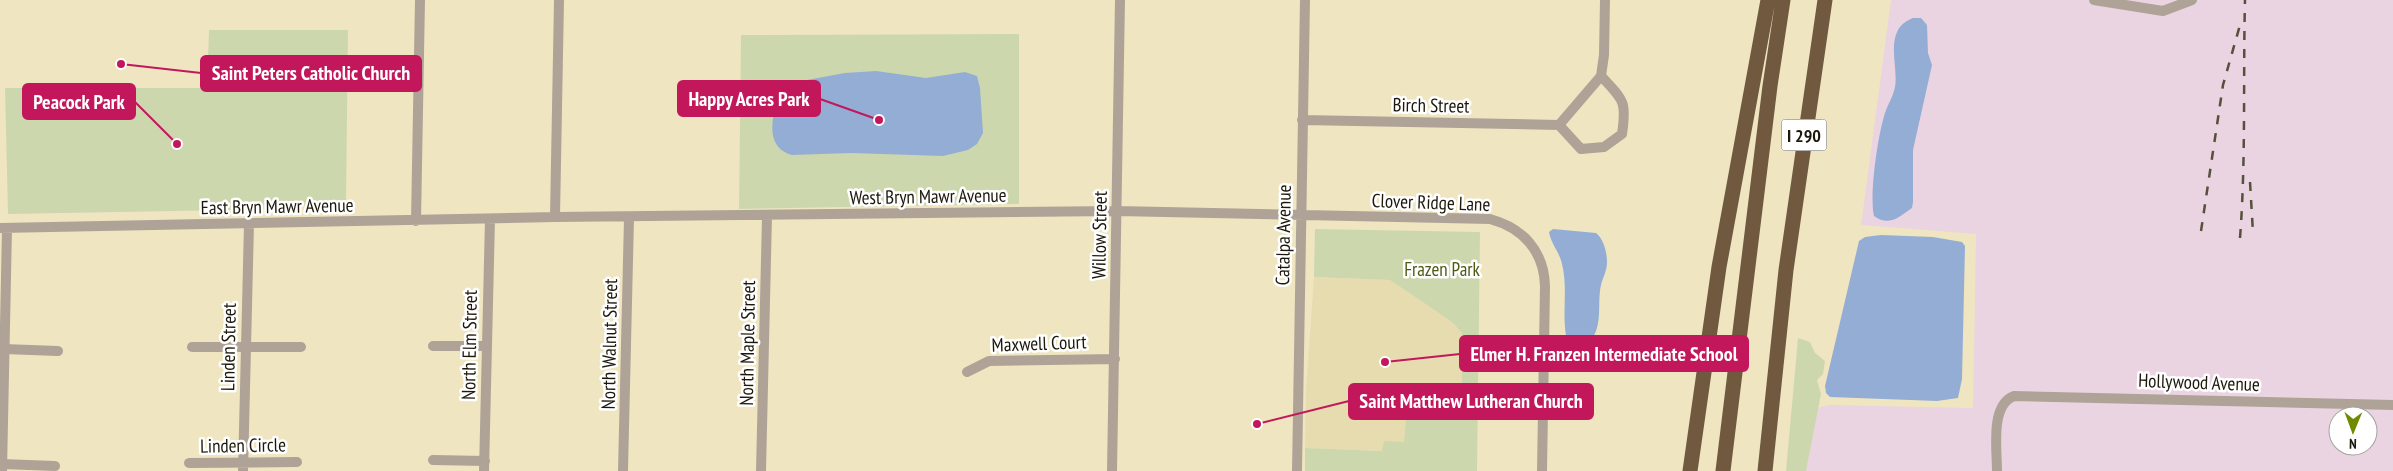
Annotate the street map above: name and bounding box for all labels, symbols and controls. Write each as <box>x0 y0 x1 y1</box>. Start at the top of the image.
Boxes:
callout: Saint Peters Catholic Church <box>201 56 421 91</box>
text: Saint Peters Catholic Church <box>212 60 410 86</box>
callout: Happy Acres Park <box>678 81 820 116</box>
callout: Peacock Park <box>23 84 135 119</box>
text: Happy Acres Park <box>688 86 810 112</box>
text: Peacock Park <box>33 89 126 115</box>
street label: Birch Street <box>1392 92 1470 118</box>
road number: I 290 <box>1782 120 1826 150</box>
street label: West Bryn Mawr Avenue <box>849 183 1007 209</box>
street label: Catalpa Avenue <box>1270 184 1296 286</box>
street label: Clover Ridge Lane <box>1371 188 1491 216</box>
street label: Willow Street <box>1086 190 1112 279</box>
street label: East Bryn Mawr Avenue <box>200 193 354 219</box>
park label: Frazen Park <box>1404 257 1480 281</box>
street label: North Walnut Street <box>596 278 622 410</box>
street label: North Maple Street <box>734 279 760 406</box>
street label: North Elm Street <box>456 289 482 400</box>
street label: Linden Street <box>215 302 241 391</box>
street label: Maxwell Court <box>991 329 1088 357</box>
callout: Elmer H. Franzen Intermediate School <box>1460 336 1748 371</box>
text: Elmer H. Franzen Intermediate School <box>1470 341 1738 367</box>
street label: Hollywood Avenue <box>2138 368 2260 396</box>
callout: Saint Matthew Lutheran Church <box>1349 384 1593 419</box>
text: Saint Matthew Lutheran Church <box>1359 388 1583 414</box>
north arrow <box>2328 406 2378 456</box>
street label: Linden Circle <box>200 432 286 458</box>
text: N <box>2349 435 2357 453</box>

